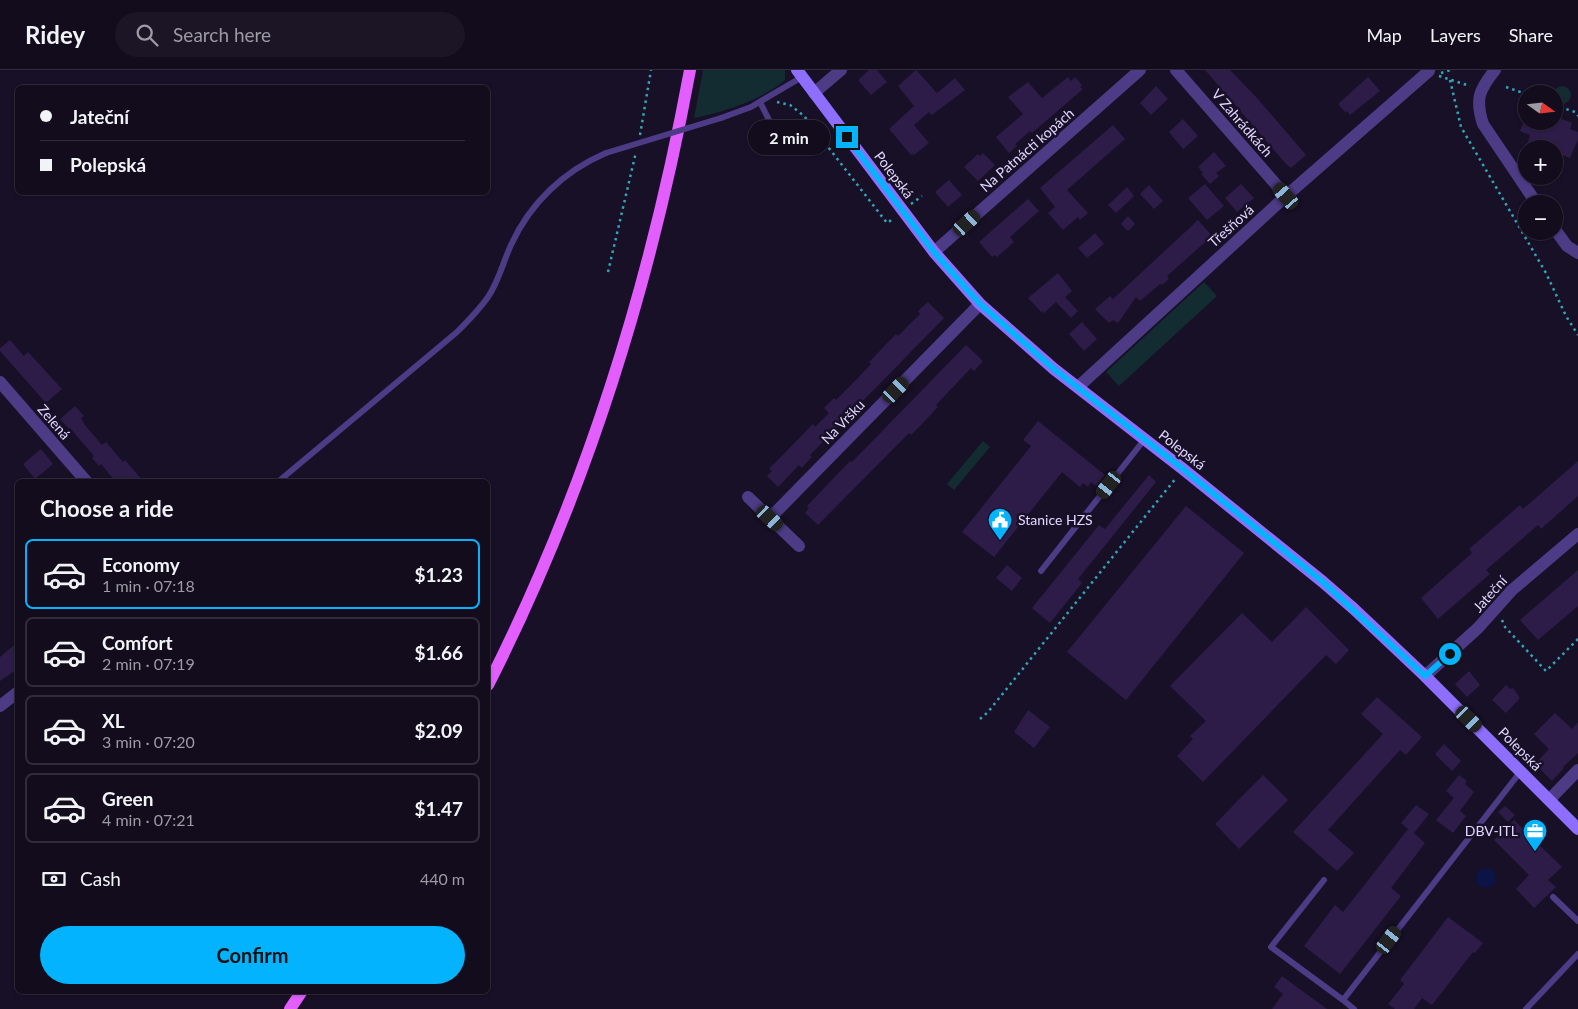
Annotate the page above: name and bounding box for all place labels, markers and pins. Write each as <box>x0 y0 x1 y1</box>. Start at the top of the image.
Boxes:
public building icon: Stanice HZS <box>987 507 1013 541</box>
place label: Stanice HZS <box>1018 511 1093 528</box>
office icon: DBV-ITL <box>1522 818 1548 852</box>
place label: DBV-ITL <box>1465 822 1518 839</box>

